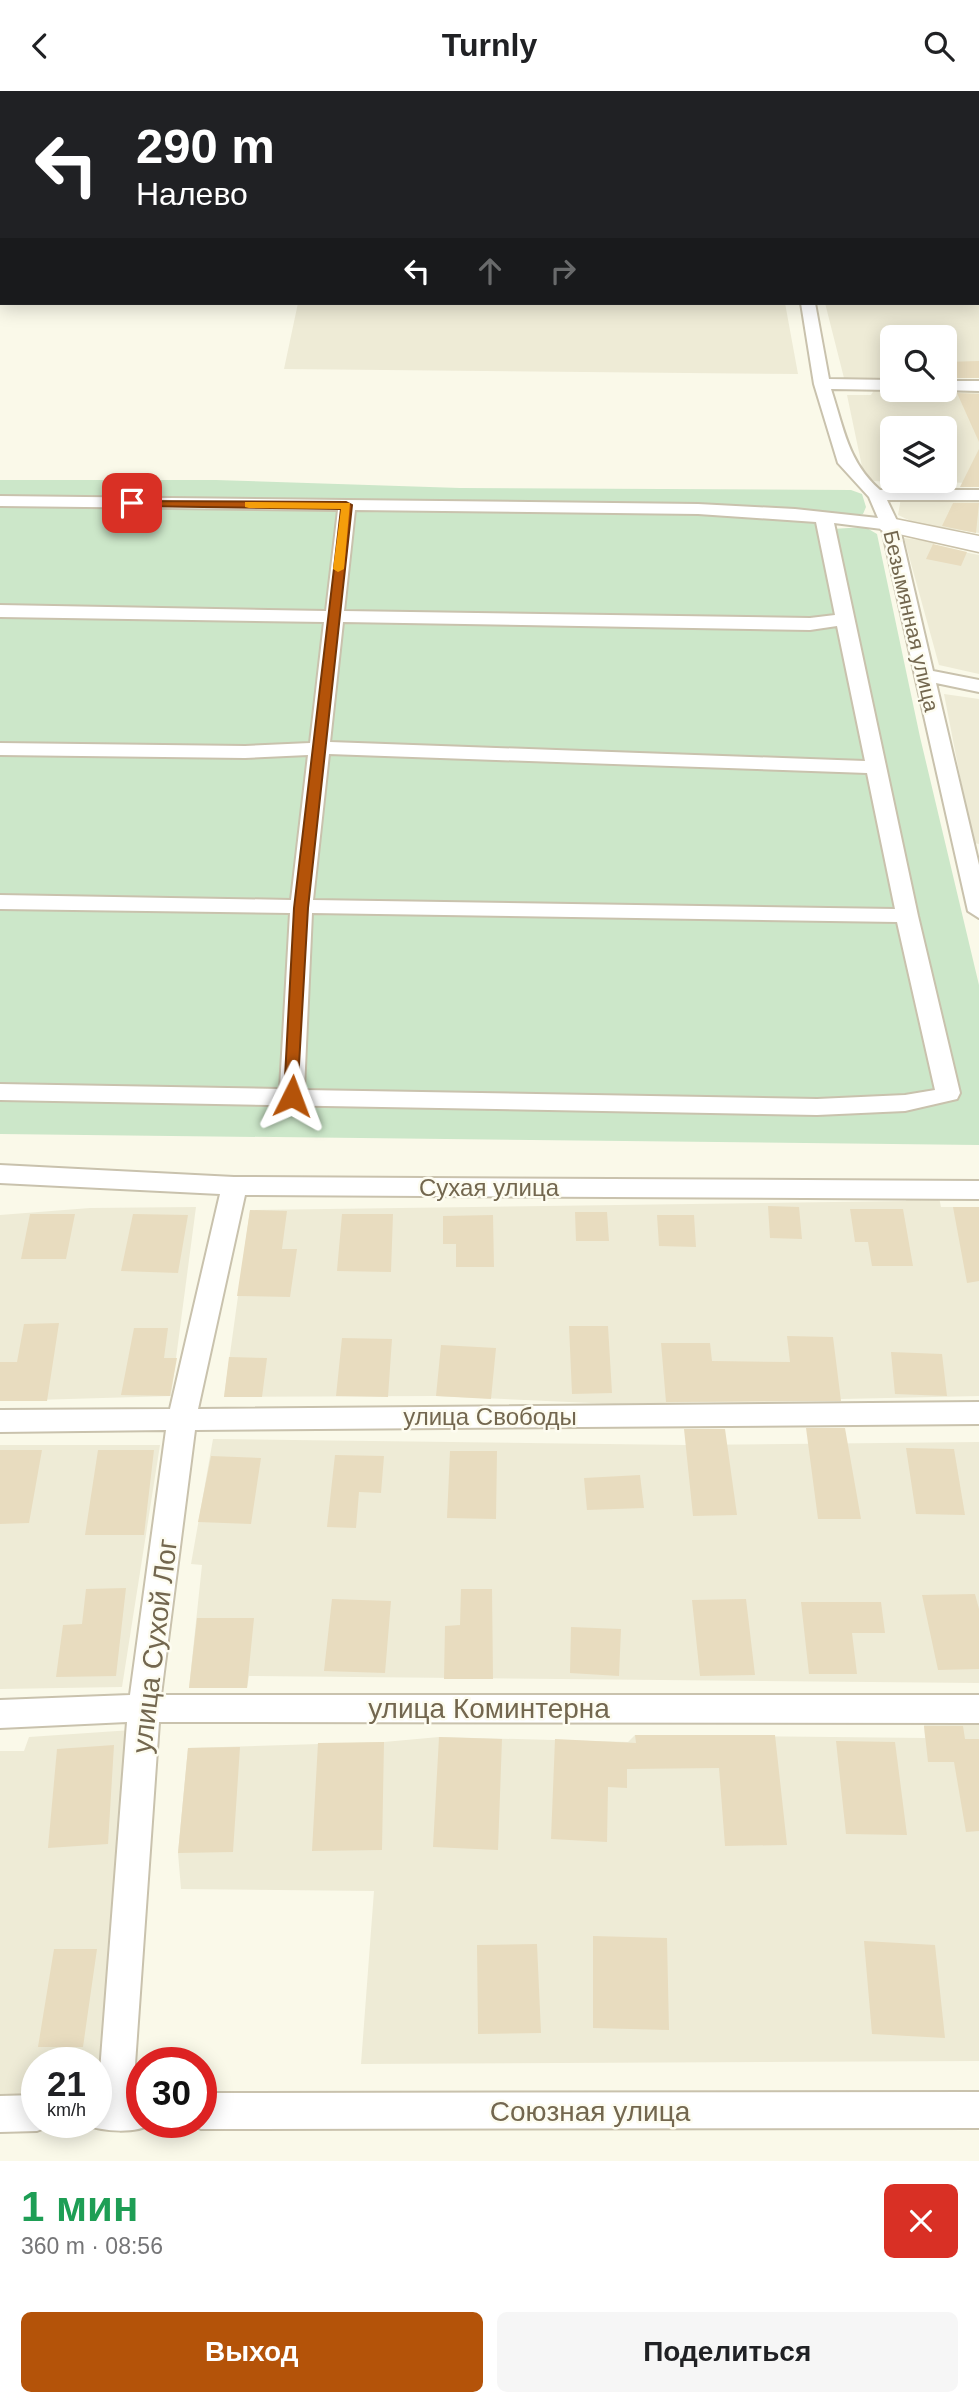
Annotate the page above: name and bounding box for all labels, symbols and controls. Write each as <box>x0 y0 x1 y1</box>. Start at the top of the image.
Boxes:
icon: back <box>21 27 59 65</box>
text: Turnly <box>442 27 537 63</box>
icon: search <box>920 27 958 65</box>
icon: left <box>21 119 112 210</box>
text: 290 m <box>136 119 275 173</box>
text: Налево <box>136 176 248 212</box>
icon: left <box>398 252 436 290</box>
icon: ahead <box>471 252 509 290</box>
icon: right <box>544 252 582 290</box>
map controls <box>880 325 957 493</box>
button: search <box>880 325 957 402</box>
button: layers <box>880 416 957 493</box>
pin <box>102 473 162 533</box>
icon: arrive <box>113 484 151 522</box>
street label: Безымянная улица <box>879 528 944 714</box>
position arrow <box>255 1059 329 1133</box>
street label: Сухая улица <box>419 1174 560 1201</box>
street label: улица Свободы <box>403 1403 577 1430</box>
street label: улица Сухой Лог <box>126 1537 183 1755</box>
street label: улица Коминтерна <box>368 1693 610 1724</box>
speed limit sign: 30 <box>126 2047 217 2138</box>
text: 21 <box>47 2064 86 2103</box>
street label: Союзная улица <box>490 2096 691 2127</box>
text: km/h <box>47 2100 86 2120</box>
text: 1 мин <box>21 2183 138 2230</box>
button: close <box>884 2184 958 2258</box>
text: 360 m · 08:56 <box>21 2233 163 2259</box>
button: Выход <box>21 2312 483 2392</box>
button: Поделиться <box>497 2312 958 2392</box>

